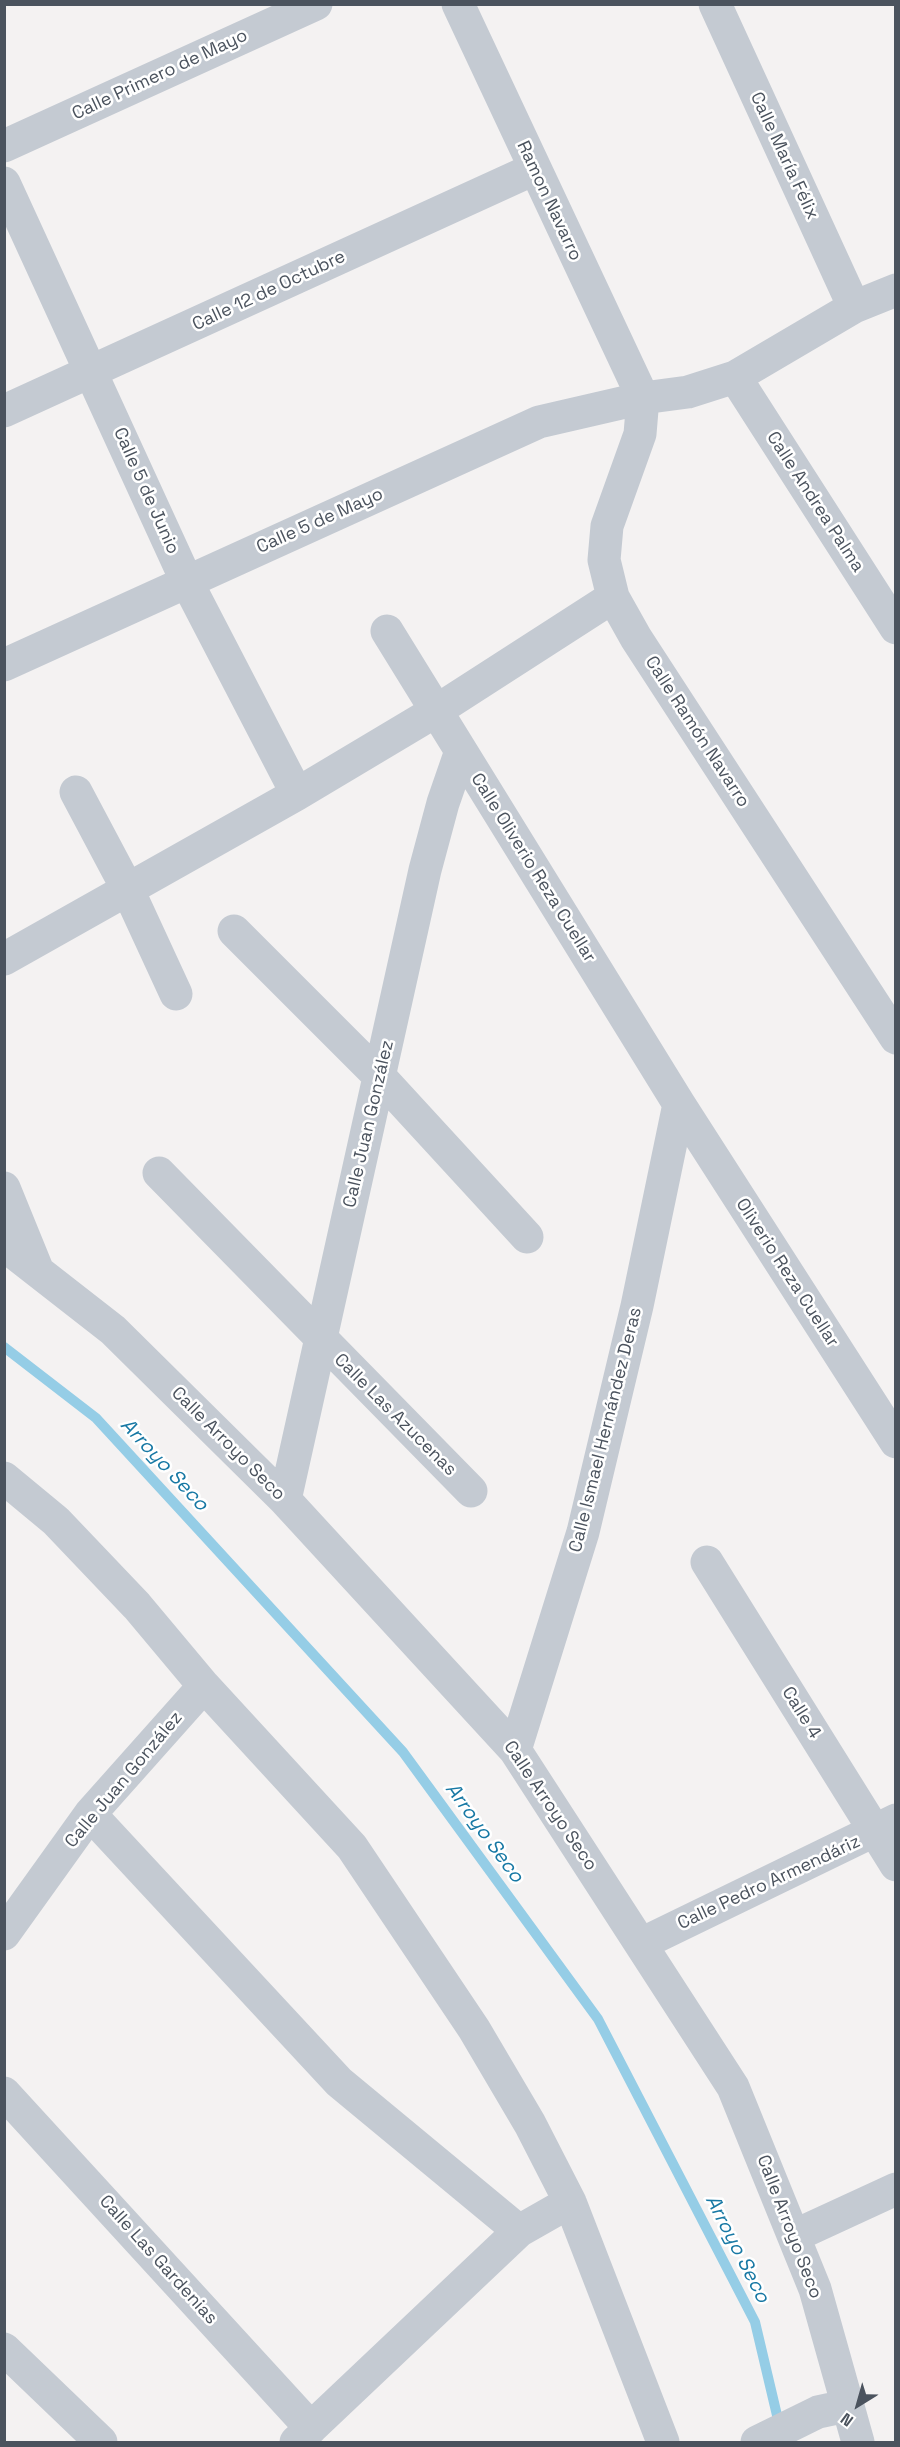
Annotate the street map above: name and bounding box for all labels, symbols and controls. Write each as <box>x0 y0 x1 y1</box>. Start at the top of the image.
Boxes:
street label: Calle Primero de Mayo <box>69 25 251 125</box>
street label: Calle María Félix <box>745 89 823 223</box>
street label: Ramon Navarro <box>512 138 586 264</box>
street label: Calle 12 de Octubre <box>189 246 349 336</box>
street label: Calle 5 de Junio <box>108 424 184 558</box>
street label: Calle Andrea Palma <box>761 428 869 576</box>
street label: Calle 5 de Mayo <box>253 483 387 559</box>
street label: Calle Ramón Navarro <box>640 652 754 812</box>
street label: Calle Oliverio Reza Cuellar <box>466 769 600 967</box>
street label: Calle Juan González <box>339 1038 399 1210</box>
street label: Oliverio Reza Cuellar <box>731 1195 843 1351</box>
street label: Calle Ismael Hernández Deras <box>565 1305 647 1555</box>
street label: Calle Las Azucenas <box>329 1349 461 1481</box>
street label: Calle Arroyo Seco <box>167 1383 289 1505</box>
water label: Arroyo Seco <box>115 1414 213 1516</box>
street label: Calle 4 <box>777 1683 825 1743</box>
street label: Calle Juan González <box>61 1708 187 1852</box>
street label: Calle Arroyo Seco <box>499 1737 601 1875</box>
water label: Arroyo Seco <box>440 1778 528 1888</box>
street label: Calle Pedro Armendáriz <box>674 1831 864 1935</box>
street label: Calle Arroyo Seco <box>752 2152 826 2302</box>
street label: Calle Las Gardenias <box>94 2191 222 2329</box>
water label: Arroyo Seco <box>700 2191 774 2307</box>
north arrow <box>828 2375 888 2435</box>
text: N <box>836 2408 857 2431</box>

